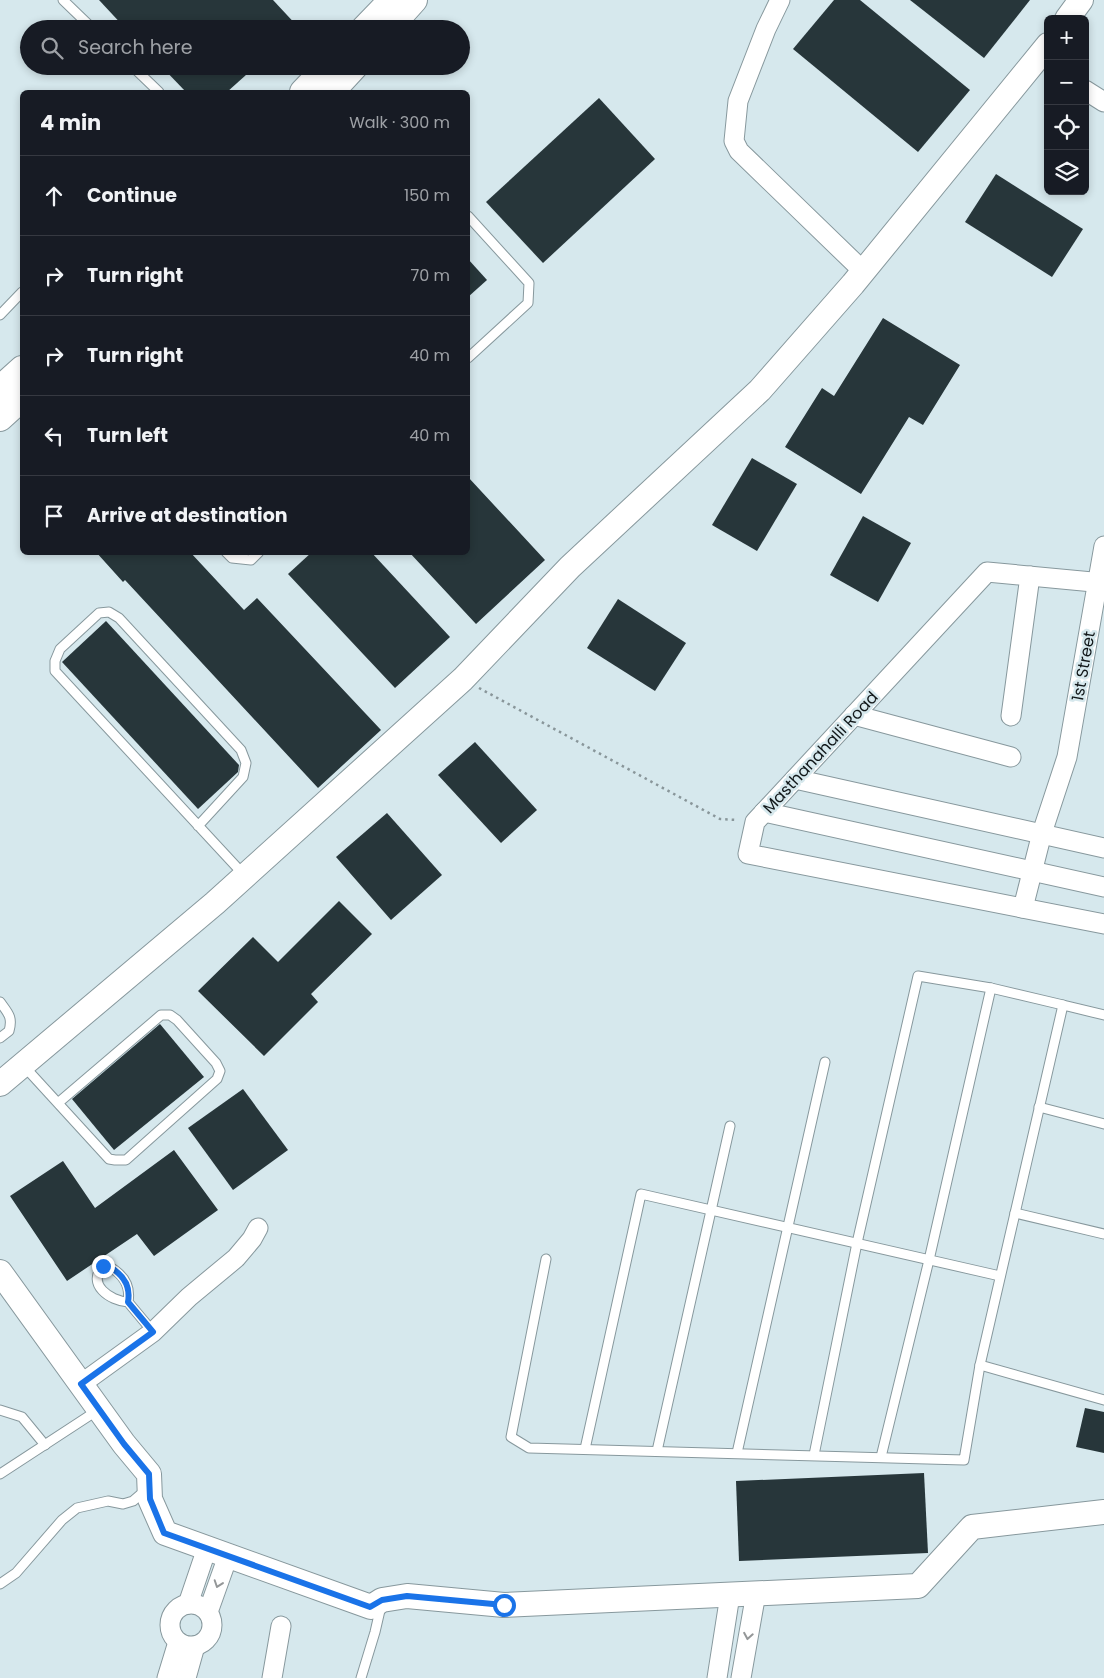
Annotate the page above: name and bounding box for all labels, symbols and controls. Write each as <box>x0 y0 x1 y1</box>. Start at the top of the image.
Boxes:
map controls <box>1044 15 1089 195</box>
button: + <box>1044 15 1089 60</box>
search box <box>20 20 470 75</box>
icon: search <box>38 34 66 62</box>
text: Search here <box>78 34 192 61</box>
button: − <box>1044 60 1089 105</box>
button: locate <box>1044 105 1089 150</box>
text: 4 min <box>40 108 101 137</box>
text: Walk · 300 m <box>349 111 450 134</box>
button: layers <box>1044 150 1089 195</box>
icon: ahead <box>40 182 68 210</box>
text: Continue <box>87 182 177 209</box>
text: 150 m <box>404 184 450 207</box>
icon: right <box>40 262 68 290</box>
text: Turn right <box>87 262 183 289</box>
text: 70 m <box>410 264 450 287</box>
icon: right <box>40 342 68 370</box>
text: Turn right <box>87 342 183 369</box>
text: 40 m <box>409 344 450 367</box>
icon: left <box>40 422 68 450</box>
text: Turn left <box>87 422 168 449</box>
text: 40 m <box>409 424 450 447</box>
icon: arrive <box>40 502 68 530</box>
text: Arrive at destination <box>87 502 288 529</box>
street label: 1st Street <box>1066 629 1101 703</box>
street label: Masthanahalli Road <box>758 686 883 819</box>
route end <box>92 1255 115 1278</box>
one-way arrow <box>214 1579 224 1588</box>
route start <box>493 1594 516 1617</box>
one-way arrow <box>744 1631 754 1640</box>

